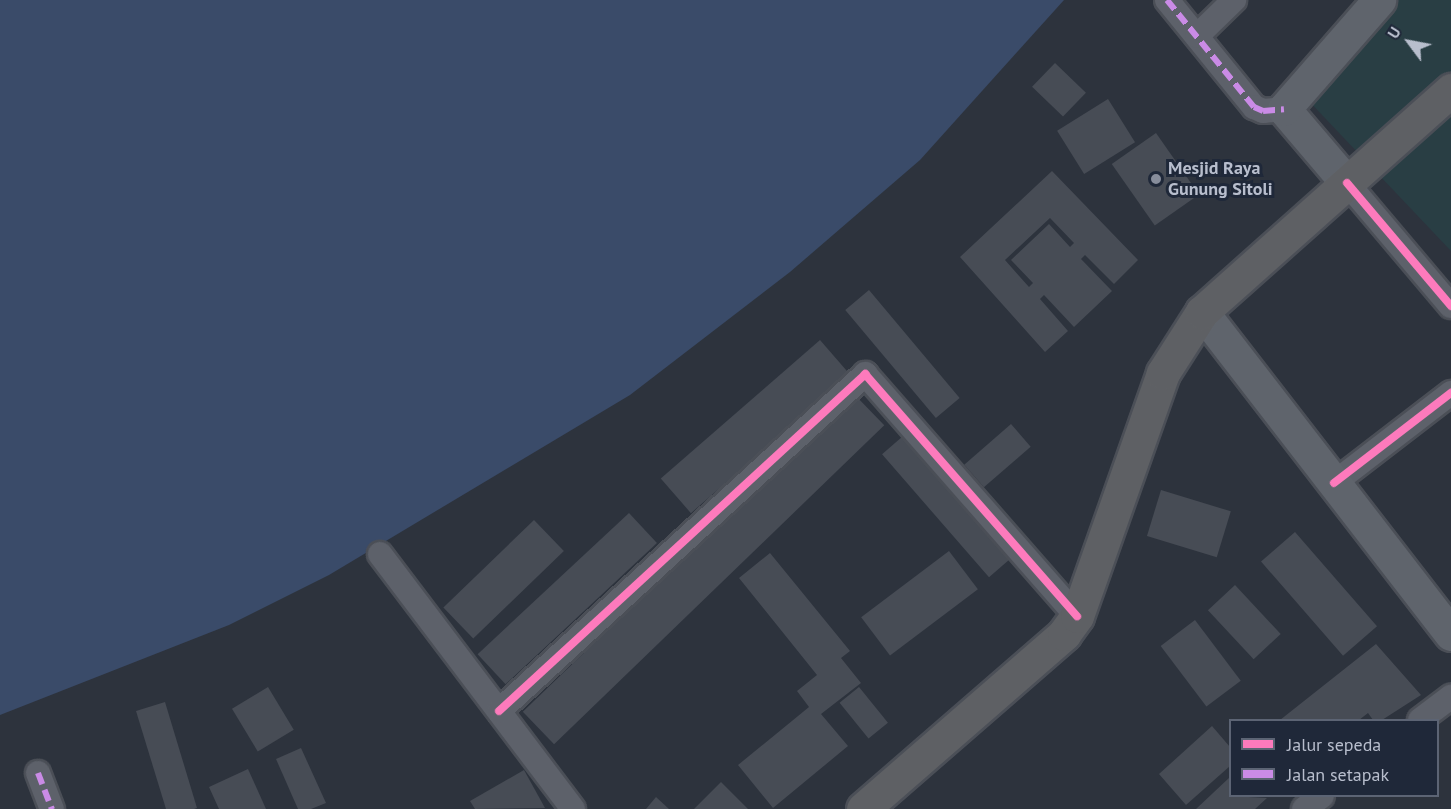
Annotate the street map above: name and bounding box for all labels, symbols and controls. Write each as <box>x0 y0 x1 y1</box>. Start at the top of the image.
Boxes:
north arrow <box>1379 12 1439 72</box>
text: U <box>1383 23 1405 42</box>
place label: Mesjid Raya Gunung Sitoli <box>1168 158 1273 201</box>
marker: Mesjid Raya Gunung Sitoli <box>1149 172 1163 186</box>
legend <box>1229 719 1439 797</box>
text: Jalur sepeda <box>1287 733 1381 756</box>
text: Jalan setapak <box>1287 763 1389 786</box>

